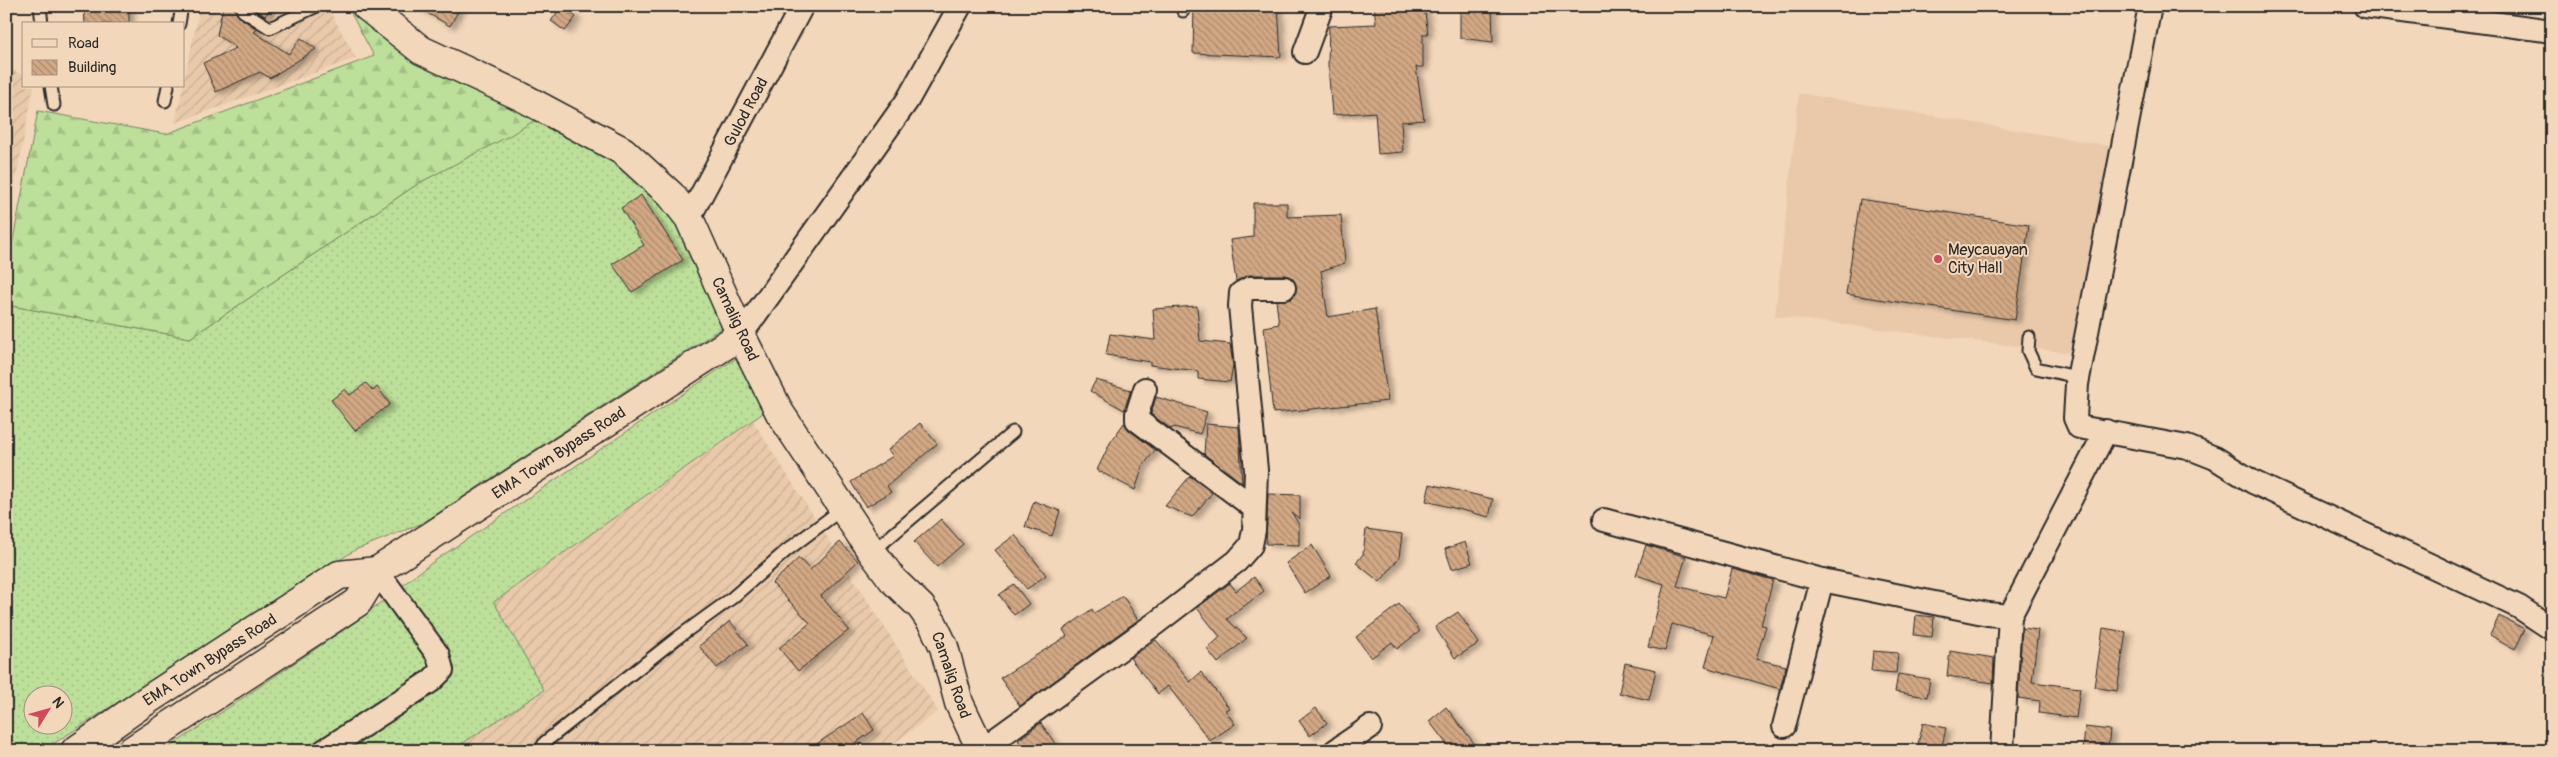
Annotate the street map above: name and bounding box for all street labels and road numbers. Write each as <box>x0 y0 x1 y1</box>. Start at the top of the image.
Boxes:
street label: Gulod Road <box>719 74 773 150</box>
street label: Camalig Road <box>707 274 763 364</box>
street label: EMA Town Bypass Road <box>488 402 630 504</box>
street label: EMA Town Bypass Road <box>139 609 281 711</box>
street label: Camalig Road <box>927 629 975 721</box>

